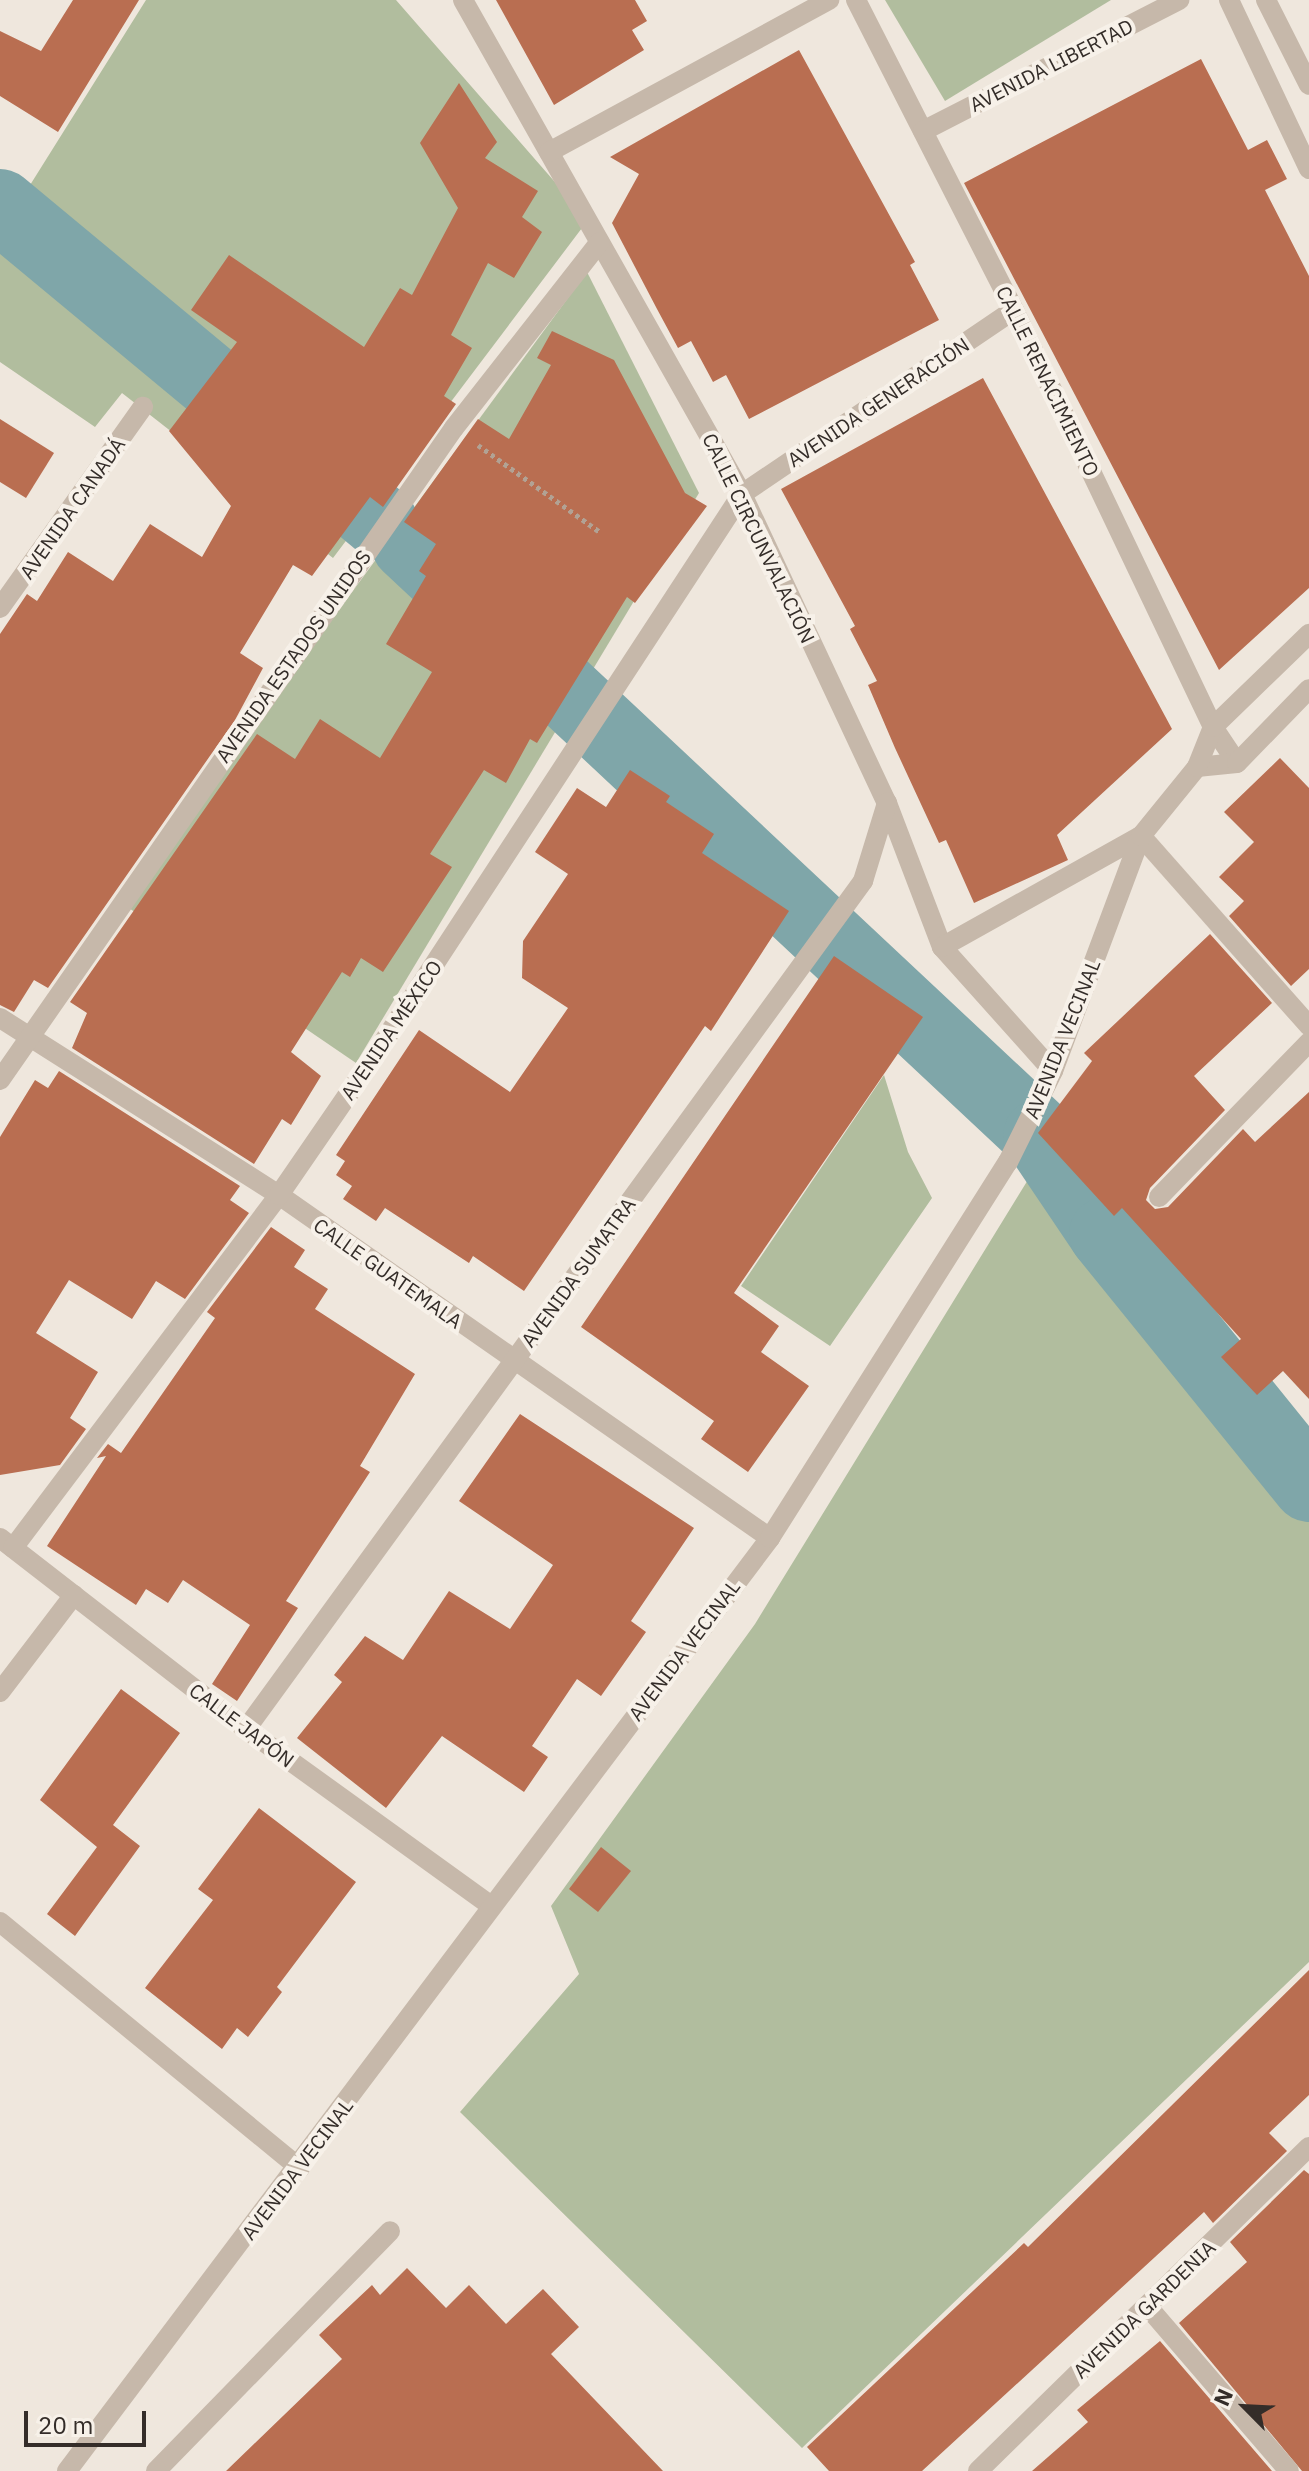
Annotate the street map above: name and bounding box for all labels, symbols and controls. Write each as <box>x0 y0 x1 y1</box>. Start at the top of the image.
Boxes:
street label: AVENIDA LIBERTAD <box>965 13 1137 117</box>
street label: CALLE RENACIMIENTO <box>992 282 1104 480</box>
street label: AVENIDA GENERACIÓN <box>783 332 973 472</box>
street label: CALLE CIRCUNVALACIÓN <box>698 429 820 647</box>
street label: AVENIDA CANADÁ <box>14 433 130 583</box>
street label: AVENIDA ESTADOS UNIDOS <box>210 545 376 767</box>
street label: AVENIDA MÉXICO <box>335 956 447 1104</box>
street label: AVENIDA VECINAL <box>1019 956 1105 1122</box>
street label: AVENIDA SUMATRA <box>516 1193 640 1351</box>
street label: CALLE GUATEMALA <box>309 1213 467 1333</box>
street label: AVENIDA VECINAL <box>623 1575 745 1725</box>
street label: CALLE JAPÓN <box>185 1678 299 1772</box>
street label: AVENIDA VECINAL <box>236 2094 358 2244</box>
street label: AVENIDA GARDENIA <box>1068 2235 1220 2383</box>
north arrow <box>1205 2367 1285 2447</box>
text: N <box>1206 2384 1239 2410</box>
scale bar <box>28 2395 150 2445</box>
text: 20 m <box>38 2409 93 2441</box>

